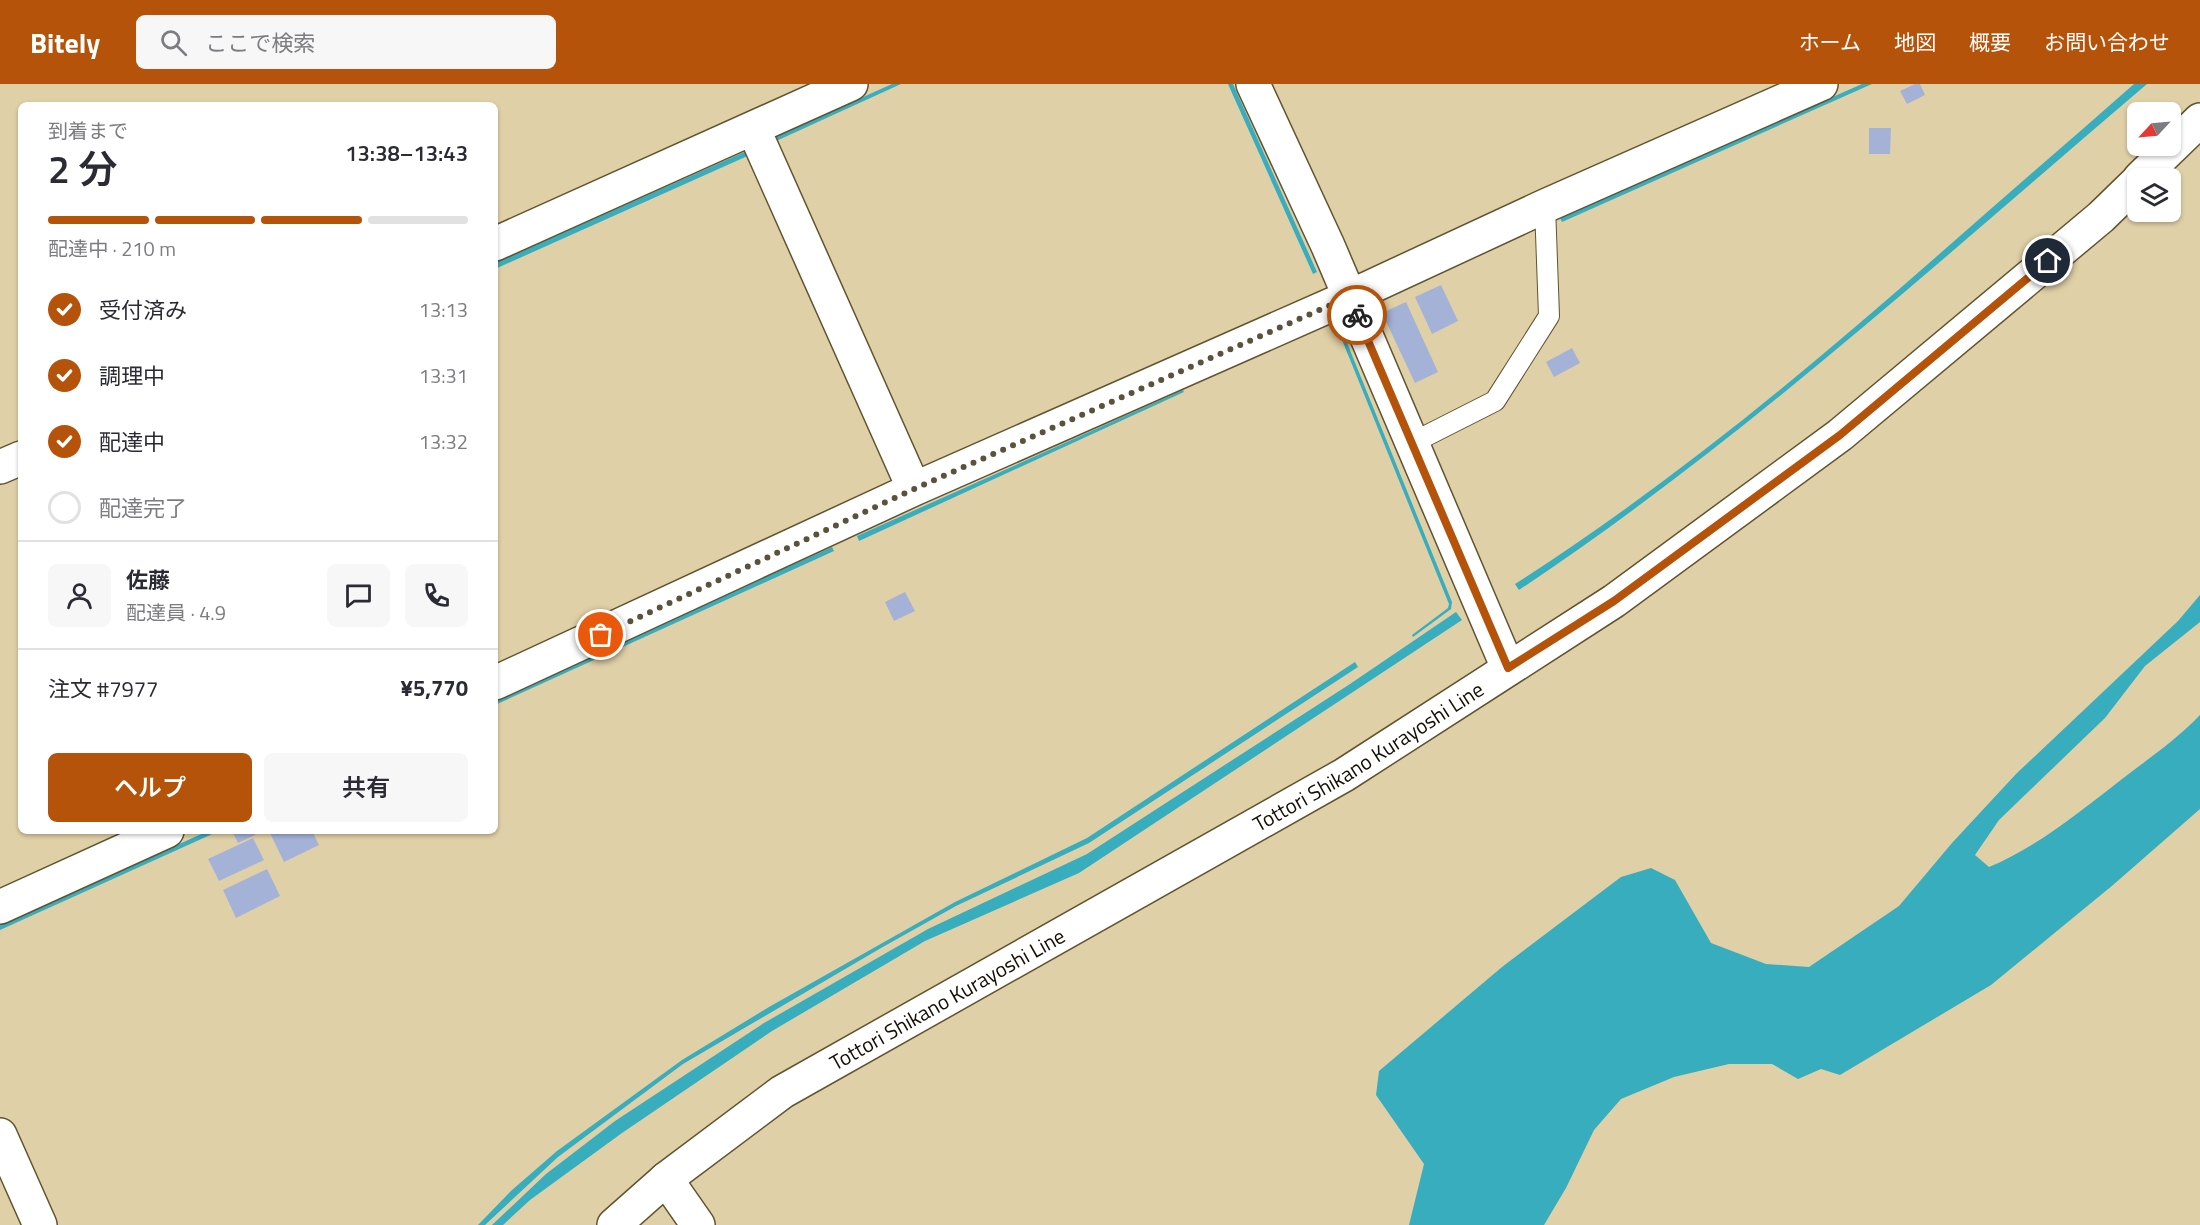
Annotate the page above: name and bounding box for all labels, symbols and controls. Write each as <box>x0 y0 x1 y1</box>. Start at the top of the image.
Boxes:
search box <box>136 15 556 69</box>
text: Bitely <box>30 21 100 64</box>
icon: search <box>157 26 190 59</box>
text: ここで検索 <box>205 26 315 60</box>
text: ホーム <box>1799 26 1861 58</box>
text: 地図 <box>1894 26 1936 58</box>
text: 概要 <box>1969 26 2011 58</box>
text: お問い合わせ <box>2044 26 2170 58</box>
north arrow <box>2127 102 2181 156</box>
map controls <box>2127 102 2181 222</box>
text: 到着まで <box>48 115 128 146</box>
text: 13:38–13:43 <box>345 136 468 170</box>
text: 2 分 <box>48 139 117 198</box>
button: layers <box>2127 168 2181 222</box>
text: 配達中 · 210 m <box>48 233 176 264</box>
pin <box>2022 235 2073 286</box>
icon: home <box>2031 244 2064 277</box>
courier <box>1327 285 1387 345</box>
icon: check <box>48 293 81 326</box>
text: 受付済み <box>99 293 187 327</box>
text: 13:13 <box>419 294 468 325</box>
icon: bike <box>1341 299 1374 332</box>
icon: check <box>48 359 81 392</box>
text: 調理中 <box>99 359 165 393</box>
text: 13:31 <box>419 360 468 391</box>
icon: check <box>48 425 81 458</box>
text: 配達中 <box>99 425 165 459</box>
text: 13:32 <box>419 426 468 457</box>
text: 配達完了 <box>99 491 187 525</box>
text: 佐藤 <box>126 563 170 597</box>
button: person <box>48 564 111 627</box>
button: chat <box>327 564 390 627</box>
button: phone <box>405 564 468 627</box>
text: 配達員 · 4.9 <box>126 597 226 628</box>
pin <box>575 609 626 660</box>
icon: bag <box>584 618 617 651</box>
text: ¥5,770 <box>401 671 468 705</box>
text: 注文 #7977 <box>48 672 158 706</box>
street label: Tottori Shikano Kurayoshi Line <box>1247 673 1490 839</box>
button: ヘルプ <box>48 753 252 822</box>
button: 共有 <box>264 753 468 822</box>
street label: Tottori Shikano Kurayoshi Line <box>824 920 1071 1078</box>

